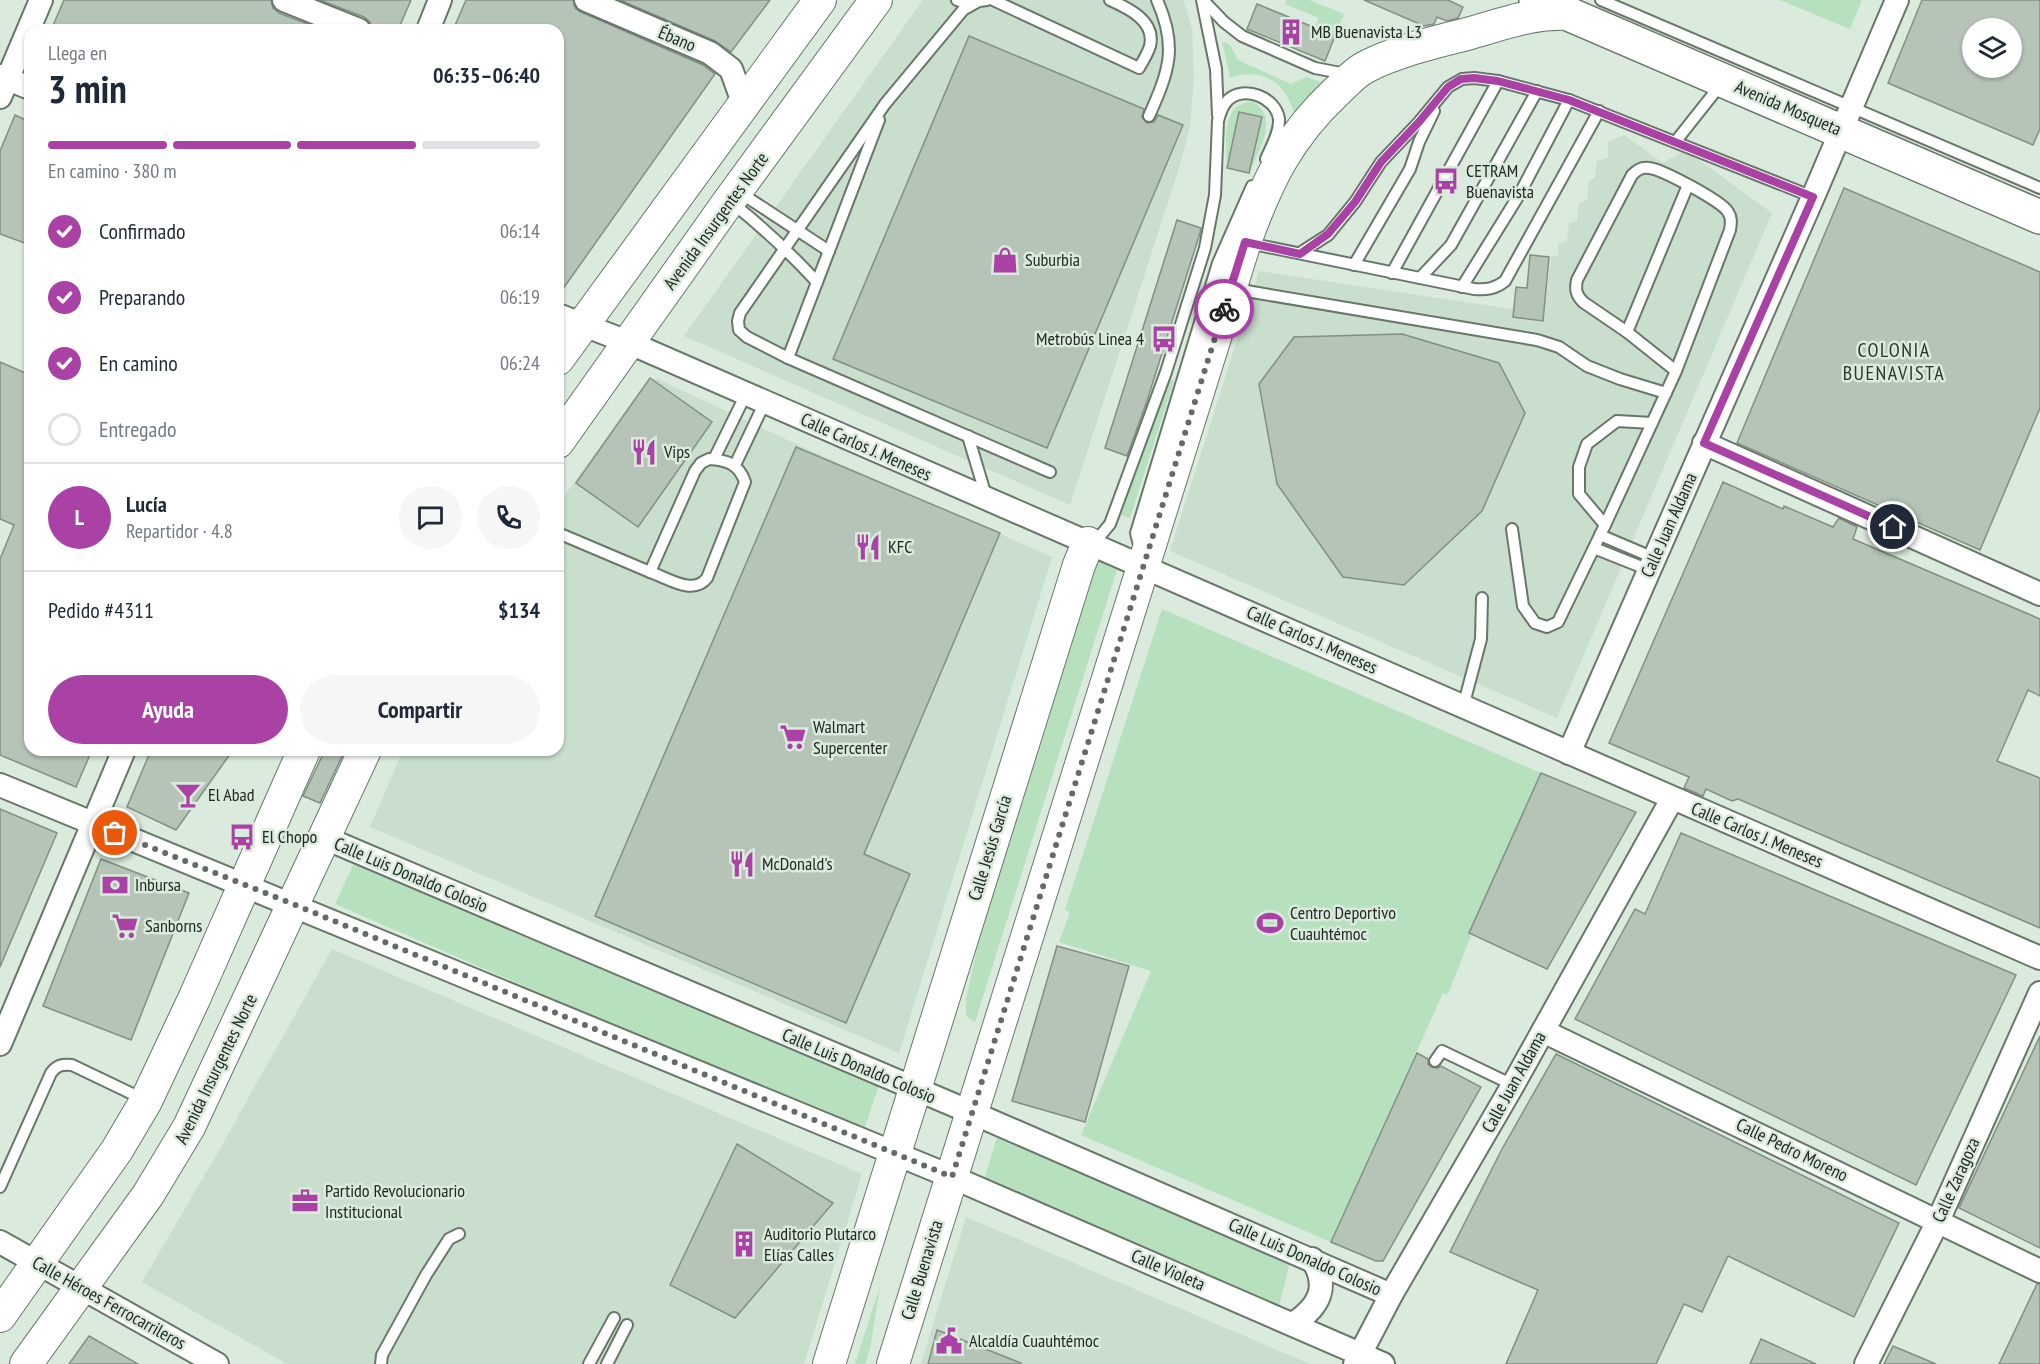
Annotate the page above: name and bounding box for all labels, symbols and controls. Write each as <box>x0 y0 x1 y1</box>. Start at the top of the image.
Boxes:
building icon: MB Buenavista L3 <box>1276 17 1306 47</box>
map controls <box>1962 18 2022 78</box>
button: layers <box>1962 18 2022 78</box>
street label: Ébano <box>655 20 700 57</box>
place label: MB Buenavista L3 <box>1311 20 1422 43</box>
text: Llega en <box>48 40 107 66</box>
text: 06:35–06:40 <box>433 61 540 89</box>
text: 3 min <box>48 63 127 114</box>
street label: Avenida Mosqueta <box>1731 75 1845 140</box>
street label: Avenida Insurgentes Norte <box>658 148 773 294</box>
text: En camino · 380 m <box>48 158 177 184</box>
place label: CETRAM Buenavista <box>1466 159 1534 203</box>
bus stop icon: CETRAM Buenavista <box>1431 166 1461 196</box>
icon: check <box>48 215 81 248</box>
text: Confirmado <box>99 217 185 245</box>
text: 06:14 <box>500 218 540 244</box>
shop icon: Suburbia <box>990 245 1020 275</box>
place label: Suburbia <box>1025 248 1080 271</box>
courier <box>1194 279 1254 339</box>
icon: check <box>48 281 81 314</box>
text: Preparando <box>99 283 185 311</box>
text: 06:19 <box>500 284 540 310</box>
icon: bike <box>1208 293 1241 326</box>
bus stop icon: Metrobús Linea 4 <box>1149 324 1179 354</box>
place label: Metrobús Linea 4 <box>1036 327 1144 350</box>
district label: COLONIA BUENAVISTA <box>1843 337 1945 386</box>
icon: check <box>48 347 81 380</box>
text: En camino <box>99 349 178 377</box>
text: 06:24 <box>500 350 540 376</box>
street label: Calle Carlos J. Meneses <box>797 407 935 486</box>
text: Entregado <box>99 415 176 443</box>
restaurant icon: Vips <box>629 437 659 467</box>
place label: Vips <box>663 440 690 463</box>
street label: Calle Juan Aldama <box>1635 469 1702 581</box>
button: chat <box>399 486 462 549</box>
button: phone <box>477 486 540 549</box>
text: Lucía <box>126 490 167 518</box>
pin <box>1867 501 1918 552</box>
text: L <box>75 503 84 531</box>
icon: home <box>1876 510 1909 543</box>
text: Repartidor · 4.8 <box>126 518 233 544</box>
restaurant icon: KFC <box>853 532 883 562</box>
place label: KFC <box>888 535 913 558</box>
text: Pedido #4311 <box>48 596 154 624</box>
text: $134 <box>498 596 540 624</box>
street label: Calle Carlos J. Meneses <box>1243 600 1381 679</box>
button: Ayuda <box>48 675 288 744</box>
button: Compartir <box>300 675 540 744</box>
place label: Walmart Supercenter <box>813 715 887 759</box>
supermarket icon: Walmart Supercenter <box>778 722 808 752</box>
bar icon: El Abad <box>173 780 203 810</box>
place label: El Abad <box>208 783 255 806</box>
street label: Calle Jesús García <box>963 792 1016 903</box>
street label: Calle Carlos J. Meneses <box>1688 796 1827 873</box>
pin <box>89 807 140 858</box>
icon: bag <box>98 816 131 849</box>
bus stop icon: El Chopo <box>227 822 257 852</box>
place label: El Chopo <box>262 825 318 848</box>
street label: Calle Luis Donaldo Colosio <box>331 832 492 917</box>
restaurant icon: McDonald's <box>727 849 757 879</box>
place label: McDonald's <box>762 852 833 875</box>
bank icon: Inbursa <box>100 870 130 900</box>
place label: Inbursa <box>135 873 181 896</box>
place label: Centro Deportivo Cuauhtémoc <box>1290 901 1396 945</box>
sports icon: Centro Deportivo Cuauhtémoc <box>1255 908 1285 938</box>
supermarket icon: Sanborns <box>110 911 140 941</box>
place label: Sanborns <box>145 914 202 937</box>
street label: Avenida Insurgentes Norte <box>169 990 262 1148</box>
street label: Calle Luis Donaldo Colosio <box>779 1023 940 1108</box>
street label: Calle Juan Aldama <box>1476 1027 1551 1136</box>
street label: Calle Pedro Moreno <box>1733 1113 1852 1187</box>
street label: Calle Zaragoza <box>1927 1134 1984 1226</box>
place label: Partido Revolucionario Institucional <box>325 1179 465 1223</box>
office icon: Partido Revolucionario Institucional <box>290 1186 320 1216</box>
street label: Calle Luis Donaldo Colosio <box>1225 1213 1385 1301</box>
street label: Calle Buenavista <box>895 1217 948 1322</box>
place label: Auditorio Plutarco Elías Calles <box>764 1222 876 1266</box>
building icon: Auditorio Plutarco Elías Calles <box>729 1229 759 1259</box>
street label: Calle Violeta <box>1128 1244 1209 1295</box>
street label: Calle Héroes Ferrocarrileros <box>28 1251 190 1354</box>
public building icon: Alcaldía Cuauhtémoc <box>934 1326 964 1356</box>
place label: Alcaldía Cuauhtémoc <box>969 1329 1100 1352</box>

